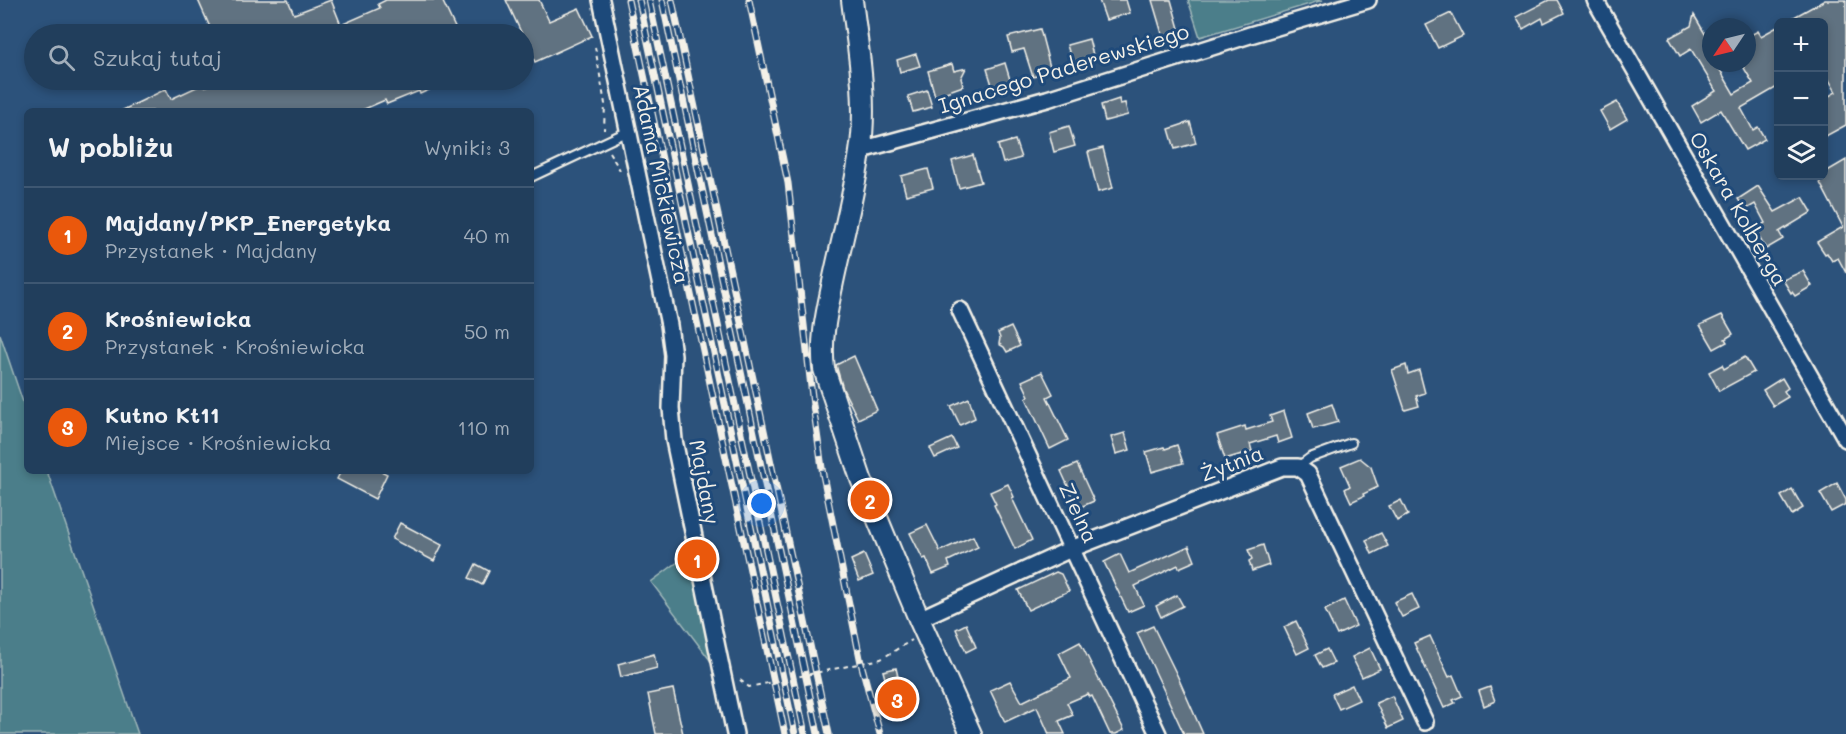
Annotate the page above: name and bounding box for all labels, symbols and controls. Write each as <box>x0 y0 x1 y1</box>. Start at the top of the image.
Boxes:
street label: Ignacego Paderewskiego <box>935 17 1192 119</box>
north arrow <box>1702 18 1756 72</box>
map controls <box>1774 18 1828 180</box>
button: + <box>1774 18 1828 72</box>
search box <box>24 24 534 90</box>
icon: search <box>45 41 78 74</box>
text: Szukaj tutaj <box>93 43 222 72</box>
button: − <box>1774 72 1828 126</box>
street label: Adama Mickiewicza <box>628 81 697 286</box>
street label: Oskara Kolberga <box>1684 126 1795 290</box>
button: layers <box>1774 126 1828 180</box>
text: W pobliżu <box>48 130 174 164</box>
text: Wyniki: 3 <box>424 134 510 160</box>
text: Majdany/PKP_Energetyka <box>105 208 391 237</box>
text: 1 <box>63 222 72 248</box>
text: 40 m <box>464 222 510 248</box>
text: Przystanek · Majdany <box>105 237 317 263</box>
text: Krośniewicka <box>105 304 251 333</box>
text: 2 <box>62 318 73 344</box>
text: 50 m <box>464 318 510 344</box>
text: Przystanek · Krośniewicka <box>105 333 365 359</box>
text: Kutno Kt11 <box>105 400 220 429</box>
text: 3 <box>62 414 74 440</box>
text: 110 m <box>457 414 510 440</box>
text: Miejsce · Krośniewicka <box>105 429 331 455</box>
street label: Majdany <box>684 437 727 526</box>
street label: Żytnia <box>1196 438 1267 487</box>
pin: 2 <box>850 478 890 522</box>
street label: Zielna <box>1054 478 1105 547</box>
your location <box>747 489 776 518</box>
pin: 1 <box>678 536 716 582</box>
pin: 3 <box>878 676 916 722</box>

